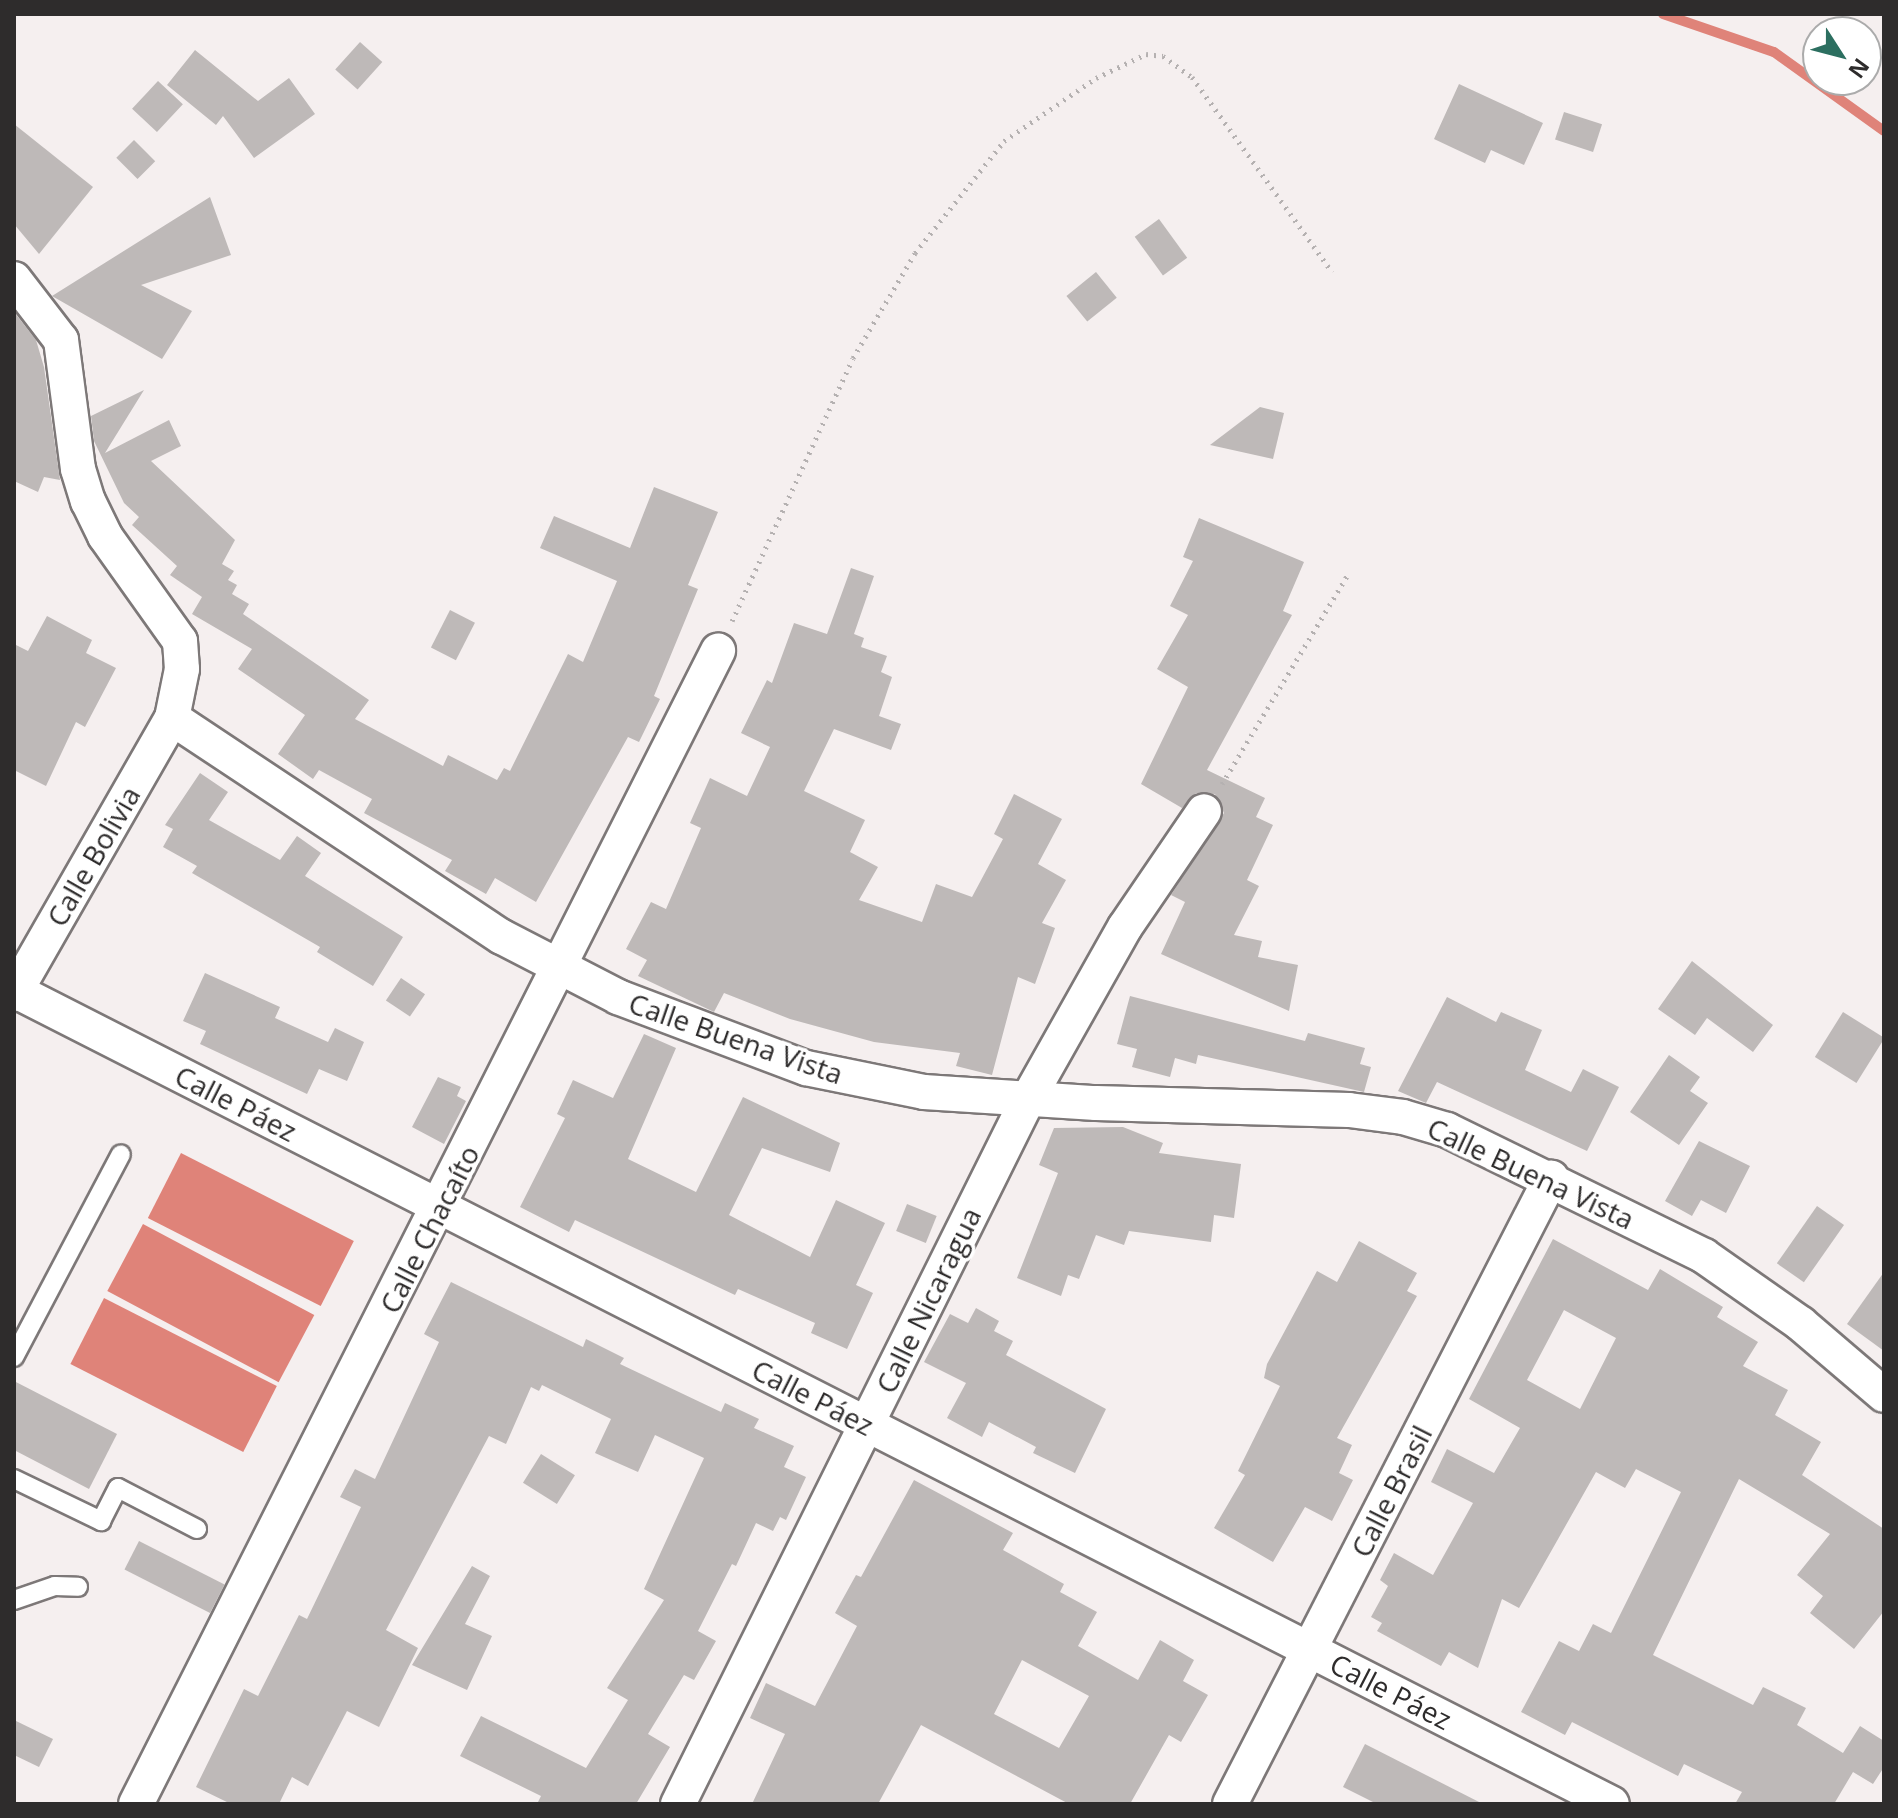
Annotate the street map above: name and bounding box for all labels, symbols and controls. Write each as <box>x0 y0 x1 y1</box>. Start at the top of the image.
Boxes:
north arrow <box>1802 16 1882 96</box>
text: N <box>1842 53 1877 85</box>
street label: Calle Bolivia <box>39 780 147 932</box>
street label: Calle Buena Vista <box>625 986 847 1090</box>
street label: Calle Páez <box>170 1058 302 1148</box>
street label: Calle Buena Vista <box>1422 1110 1640 1236</box>
street label: Calle Chacaíto <box>372 1140 486 1318</box>
street label: Calle Nicaragua <box>869 1202 987 1398</box>
street label: Calle Páez <box>747 1352 879 1442</box>
street label: Calle Brasil <box>1344 1420 1438 1562</box>
street label: Calle Páez <box>1325 1646 1457 1736</box>

